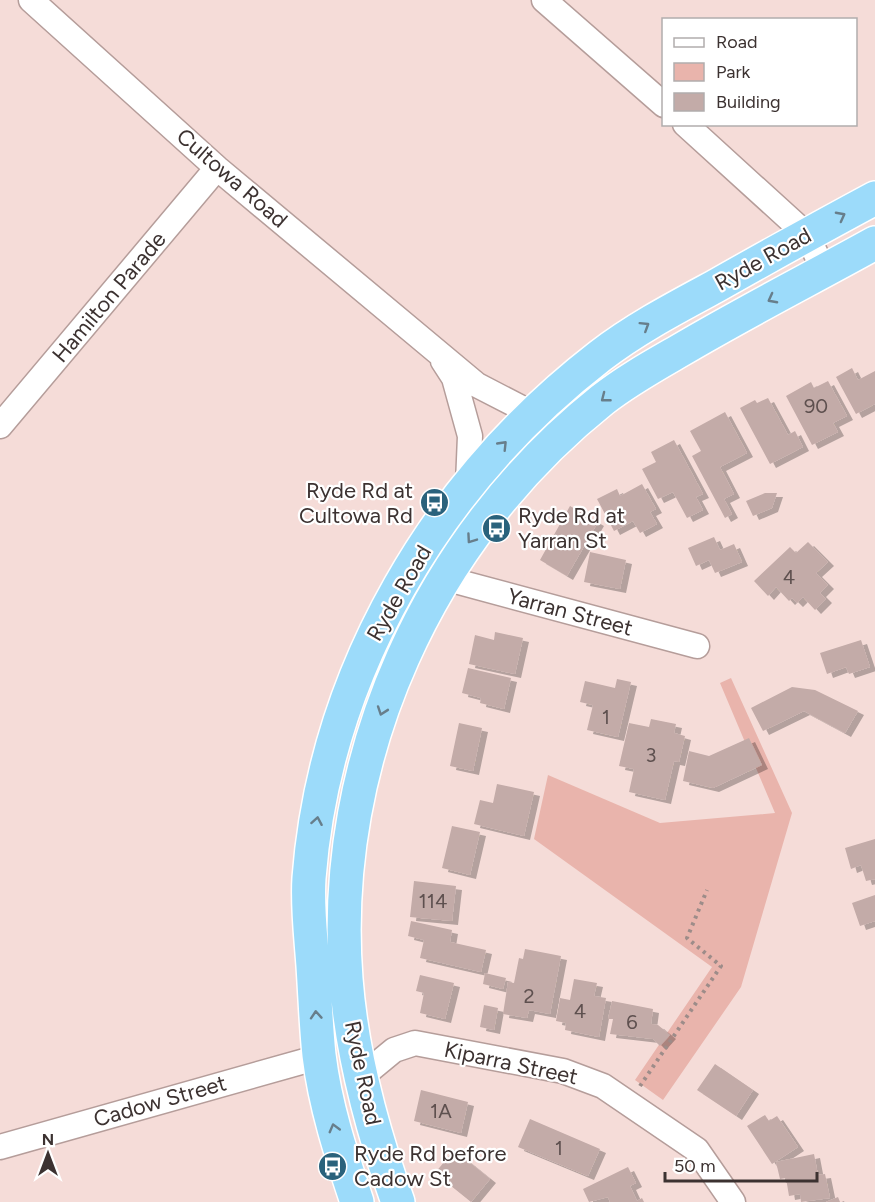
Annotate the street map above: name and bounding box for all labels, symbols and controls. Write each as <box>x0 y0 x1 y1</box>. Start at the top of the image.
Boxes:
legend <box>662 18 857 126</box>
text: Road <box>716 31 757 53</box>
text: Park <box>716 61 751 83</box>
text: Building <box>716 91 781 113</box>
street label: Cultowa Road <box>171 123 293 233</box>
one-way arrow <box>835 212 845 223</box>
street label: Ryde Road <box>710 222 816 296</box>
street label: Hamilton Parade <box>46 226 172 368</box>
one-way arrow <box>768 292 778 303</box>
one-way arrow <box>638 322 649 333</box>
one-way arrow <box>600 391 611 402</box>
house number: 90 <box>804 394 828 418</box>
one-way arrow <box>495 441 506 452</box>
place label: Ryde Rd at Cultowa Rd <box>299 477 413 529</box>
bus stop icon: Ryde Rd at Cultowa Rd <box>418 487 450 519</box>
place label: Ryde Rd at Yarran St <box>518 502 625 554</box>
bus stop icon: Ryde Rd at Yarran St <box>481 512 513 544</box>
one-way arrow <box>467 532 478 543</box>
street label: Ryde Road <box>361 540 437 646</box>
house number: 4 <box>783 565 795 589</box>
street label: Yarran Street <box>504 582 636 642</box>
one-way arrow <box>376 705 389 716</box>
house number: 1 <box>602 705 610 729</box>
house number: 3 <box>646 743 656 767</box>
one-way arrow <box>310 816 322 826</box>
house number: 114 <box>419 889 447 913</box>
house number: 2 <box>523 984 535 1008</box>
house number: 4 <box>574 999 586 1023</box>
house number: 6 <box>626 1010 638 1034</box>
one-way arrow <box>310 1011 323 1020</box>
street label: Ryde Road <box>339 1018 387 1128</box>
street label: Kiparra Street <box>442 1036 580 1090</box>
street label: Cadow Street <box>91 1069 229 1133</box>
house number: 1A <box>430 1099 452 1123</box>
one-way arrow <box>329 1123 341 1134</box>
north arrow <box>18 1124 78 1184</box>
text: N <box>42 1130 54 1149</box>
house number: 1 <box>555 1136 563 1160</box>
place label: Ryde Rd before Cadow St <box>354 1140 507 1192</box>
scale bar <box>665 1145 816 1183</box>
bus stop icon: Ryde Rd before Cadow St <box>317 1150 349 1182</box>
text: 50 m <box>674 1155 716 1177</box>

